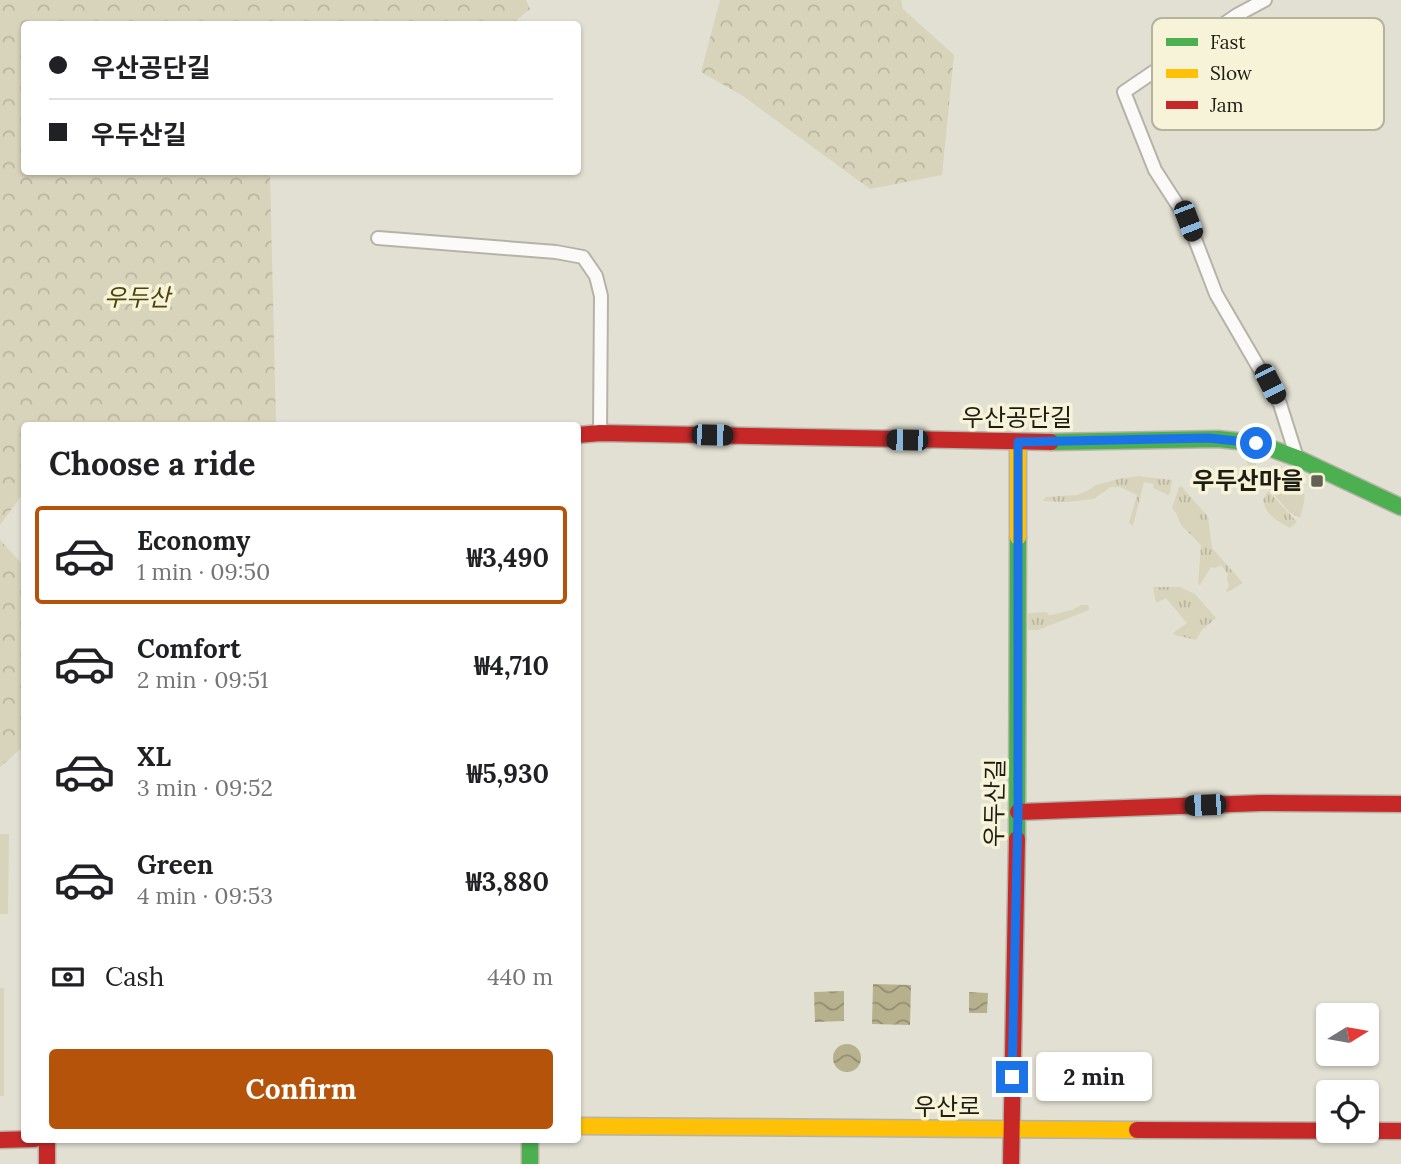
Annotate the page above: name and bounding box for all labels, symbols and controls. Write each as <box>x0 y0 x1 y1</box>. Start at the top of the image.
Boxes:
legend <box>1152 18 1384 130</box>
text: Fast <box>1210 30 1246 54</box>
text: 우산공단길 <box>91 51 211 84</box>
text: Slow <box>1210 61 1253 85</box>
text: Jam <box>1209 93 1244 117</box>
text: 우두산길 <box>91 118 187 151</box>
car <box>1171 198 1206 244</box>
park label: 우두산 <box>104 282 173 313</box>
car <box>1252 361 1289 407</box>
street label: 우산공단길 <box>962 402 1072 433</box>
car <box>691 424 734 446</box>
route start <box>1240 427 1272 459</box>
car <box>886 429 929 451</box>
text: Choose a ride <box>49 443 256 484</box>
place label: 우두산마을 <box>1193 465 1303 496</box>
marker: 우두산마을 <box>1309 473 1325 489</box>
icon: car <box>53 524 116 587</box>
text: Economy <box>137 524 250 557</box>
text: ₩3,490 <box>467 541 549 574</box>
text: 1 min · 09:50 <box>137 557 270 586</box>
icon: car <box>53 632 116 695</box>
text: Comfort <box>137 632 241 665</box>
text: ₩4,710 <box>474 649 549 682</box>
text: 2 min · 09:51 <box>137 665 268 694</box>
icon: car <box>53 740 116 803</box>
text: XL <box>137 740 171 773</box>
text: ₩5,930 <box>467 757 549 790</box>
street label: 우두산길 <box>978 759 1011 847</box>
text: 3 min · 09:52 <box>137 773 273 802</box>
car <box>1184 794 1227 816</box>
icon: car <box>53 848 116 911</box>
text: Green <box>137 848 213 881</box>
text: ₩3,880 <box>466 865 549 898</box>
text: 4 min · 09:53 <box>137 881 273 910</box>
icon: cash <box>49 958 87 996</box>
text: Cash <box>105 960 164 993</box>
text: 440 m <box>487 962 553 991</box>
north arrow <box>1316 1003 1379 1066</box>
map controls <box>1316 1003 1379 1143</box>
button: Confirm <box>49 1049 553 1129</box>
callout: 2 min <box>1036 1052 1152 1102</box>
route end <box>996 1061 1028 1093</box>
text: 2 min <box>1063 1062 1125 1091</box>
button: locate <box>1316 1080 1379 1143</box>
street label: 우산로 <box>914 1091 980 1122</box>

